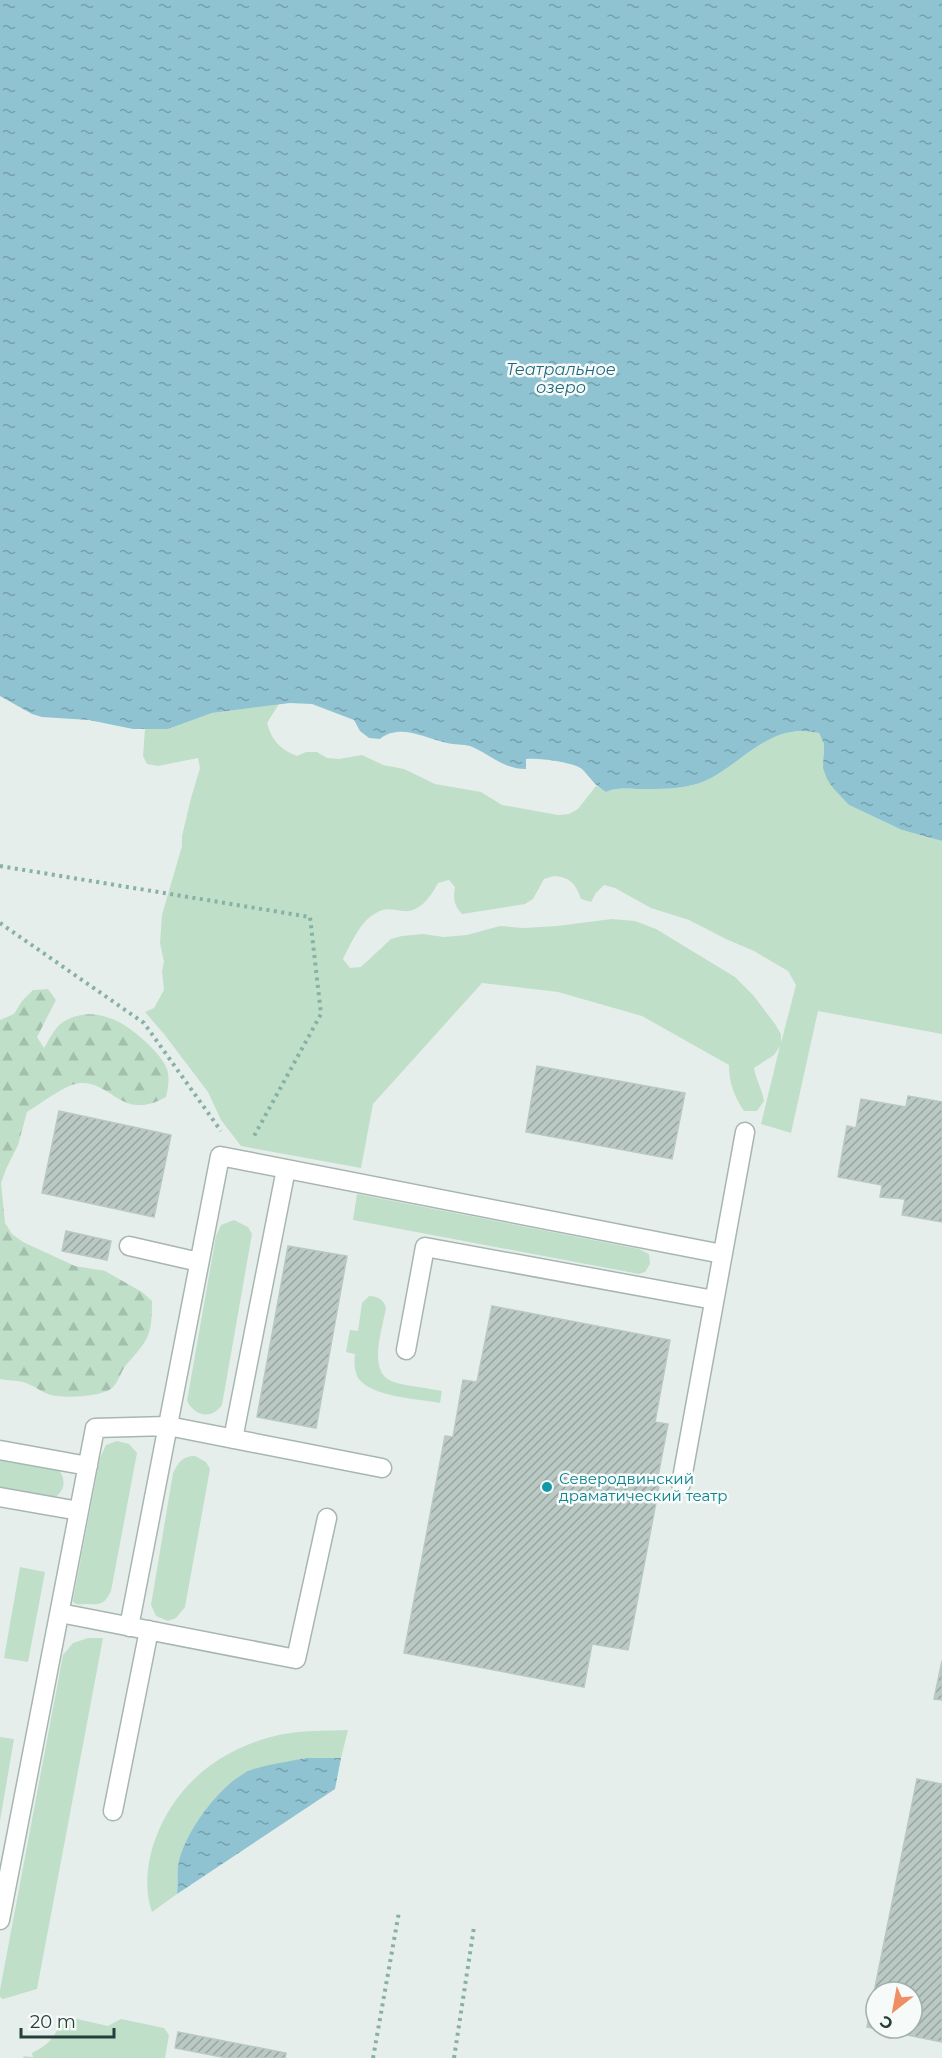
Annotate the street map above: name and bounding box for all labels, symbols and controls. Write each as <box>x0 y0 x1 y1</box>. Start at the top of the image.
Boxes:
water label: Театральное озеро <box>506 360 616 397</box>
place label: Северодвинский драматический театр <box>559 1469 728 1505</box>
marker: Северодвинский драматический театр <box>540 1480 554 1494</box>
north arrow <box>864 1980 924 2040</box>
scale bar <box>21 2001 114 2039</box>
text: 20 m <box>30 2011 76 2033</box>
text: С <box>876 2011 896 2034</box>

